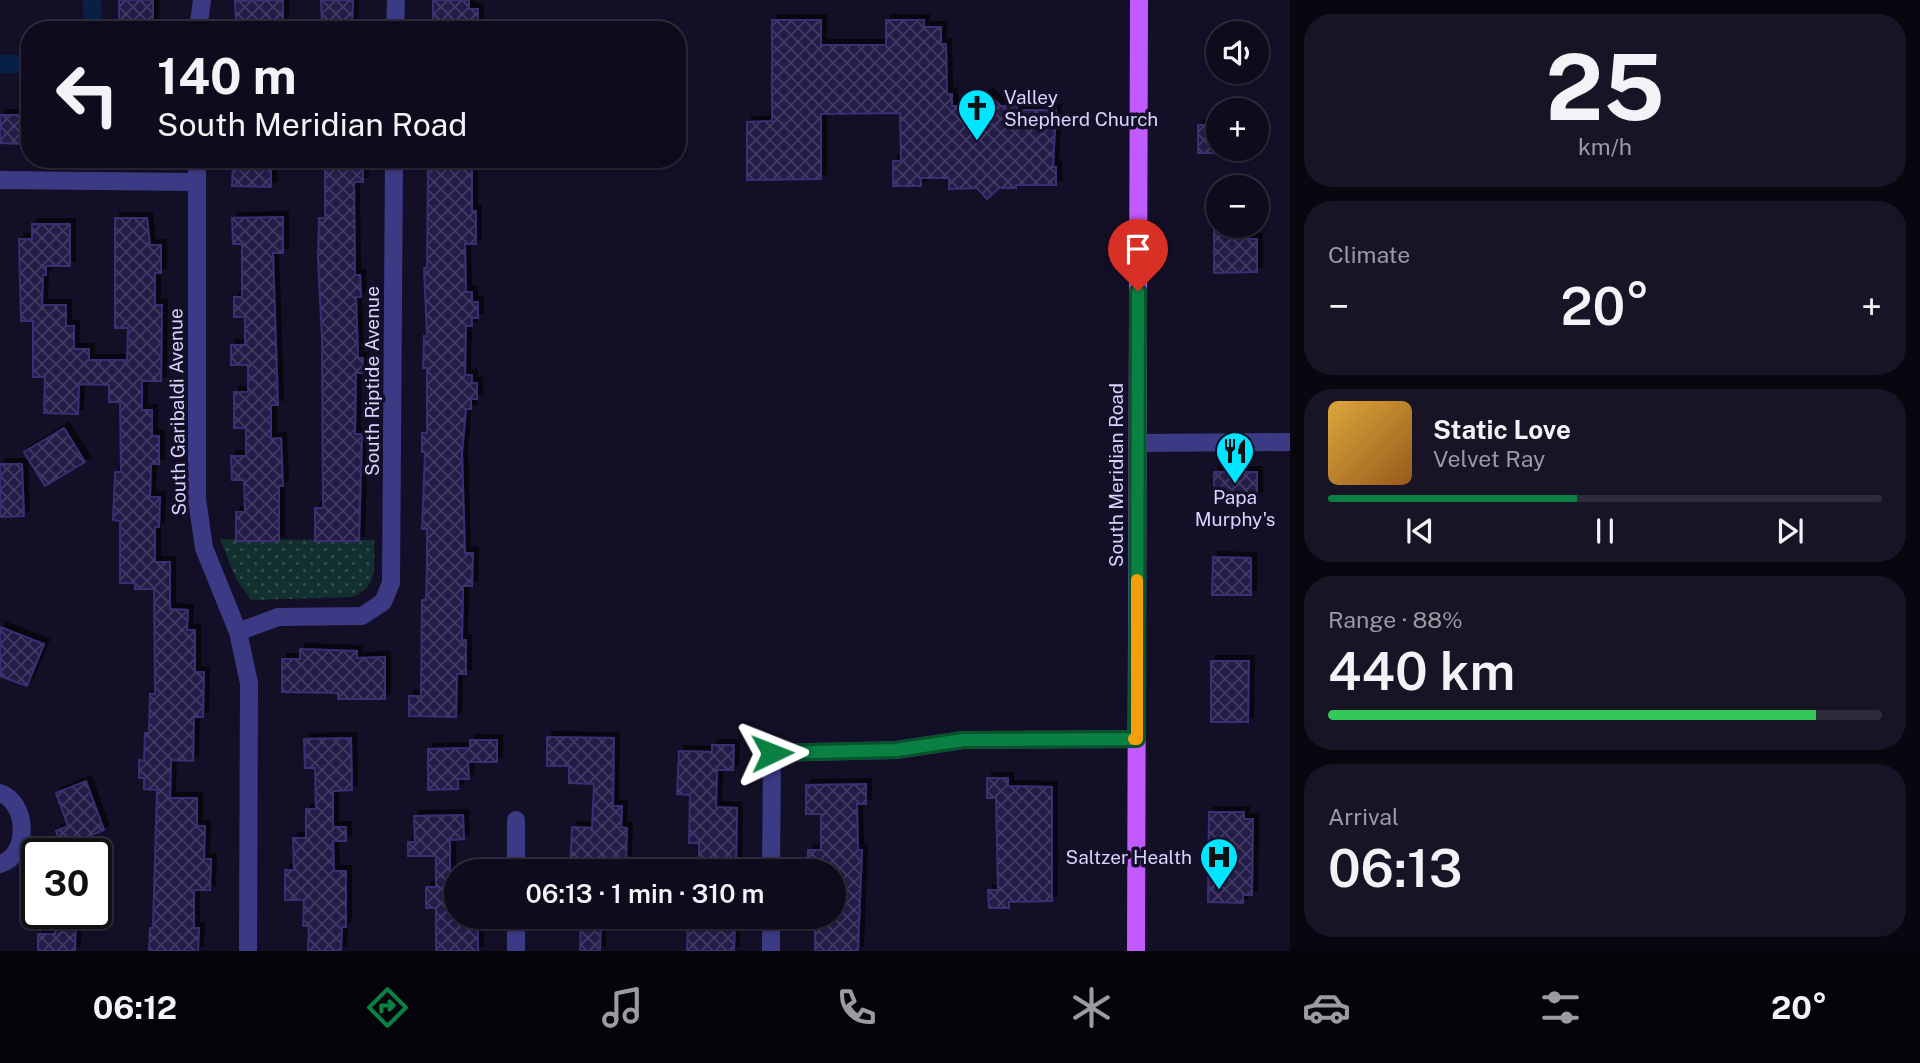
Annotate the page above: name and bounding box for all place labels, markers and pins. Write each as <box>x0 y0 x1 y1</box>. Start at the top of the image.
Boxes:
place label: Valley Shepherd Church <box>1004 86 1158 130</box>
church icon: Valley Shepherd Church <box>956 87 998 142</box>
pin <box>1108 219 1168 291</box>
restaurant icon: Papa Murphy's <box>1214 430 1256 485</box>
place label: Papa Murphy's <box>1195 486 1275 530</box>
hospital icon: Saltzer Health <box>1198 836 1240 891</box>
place label: Saltzer Health <box>1066 846 1192 868</box>

